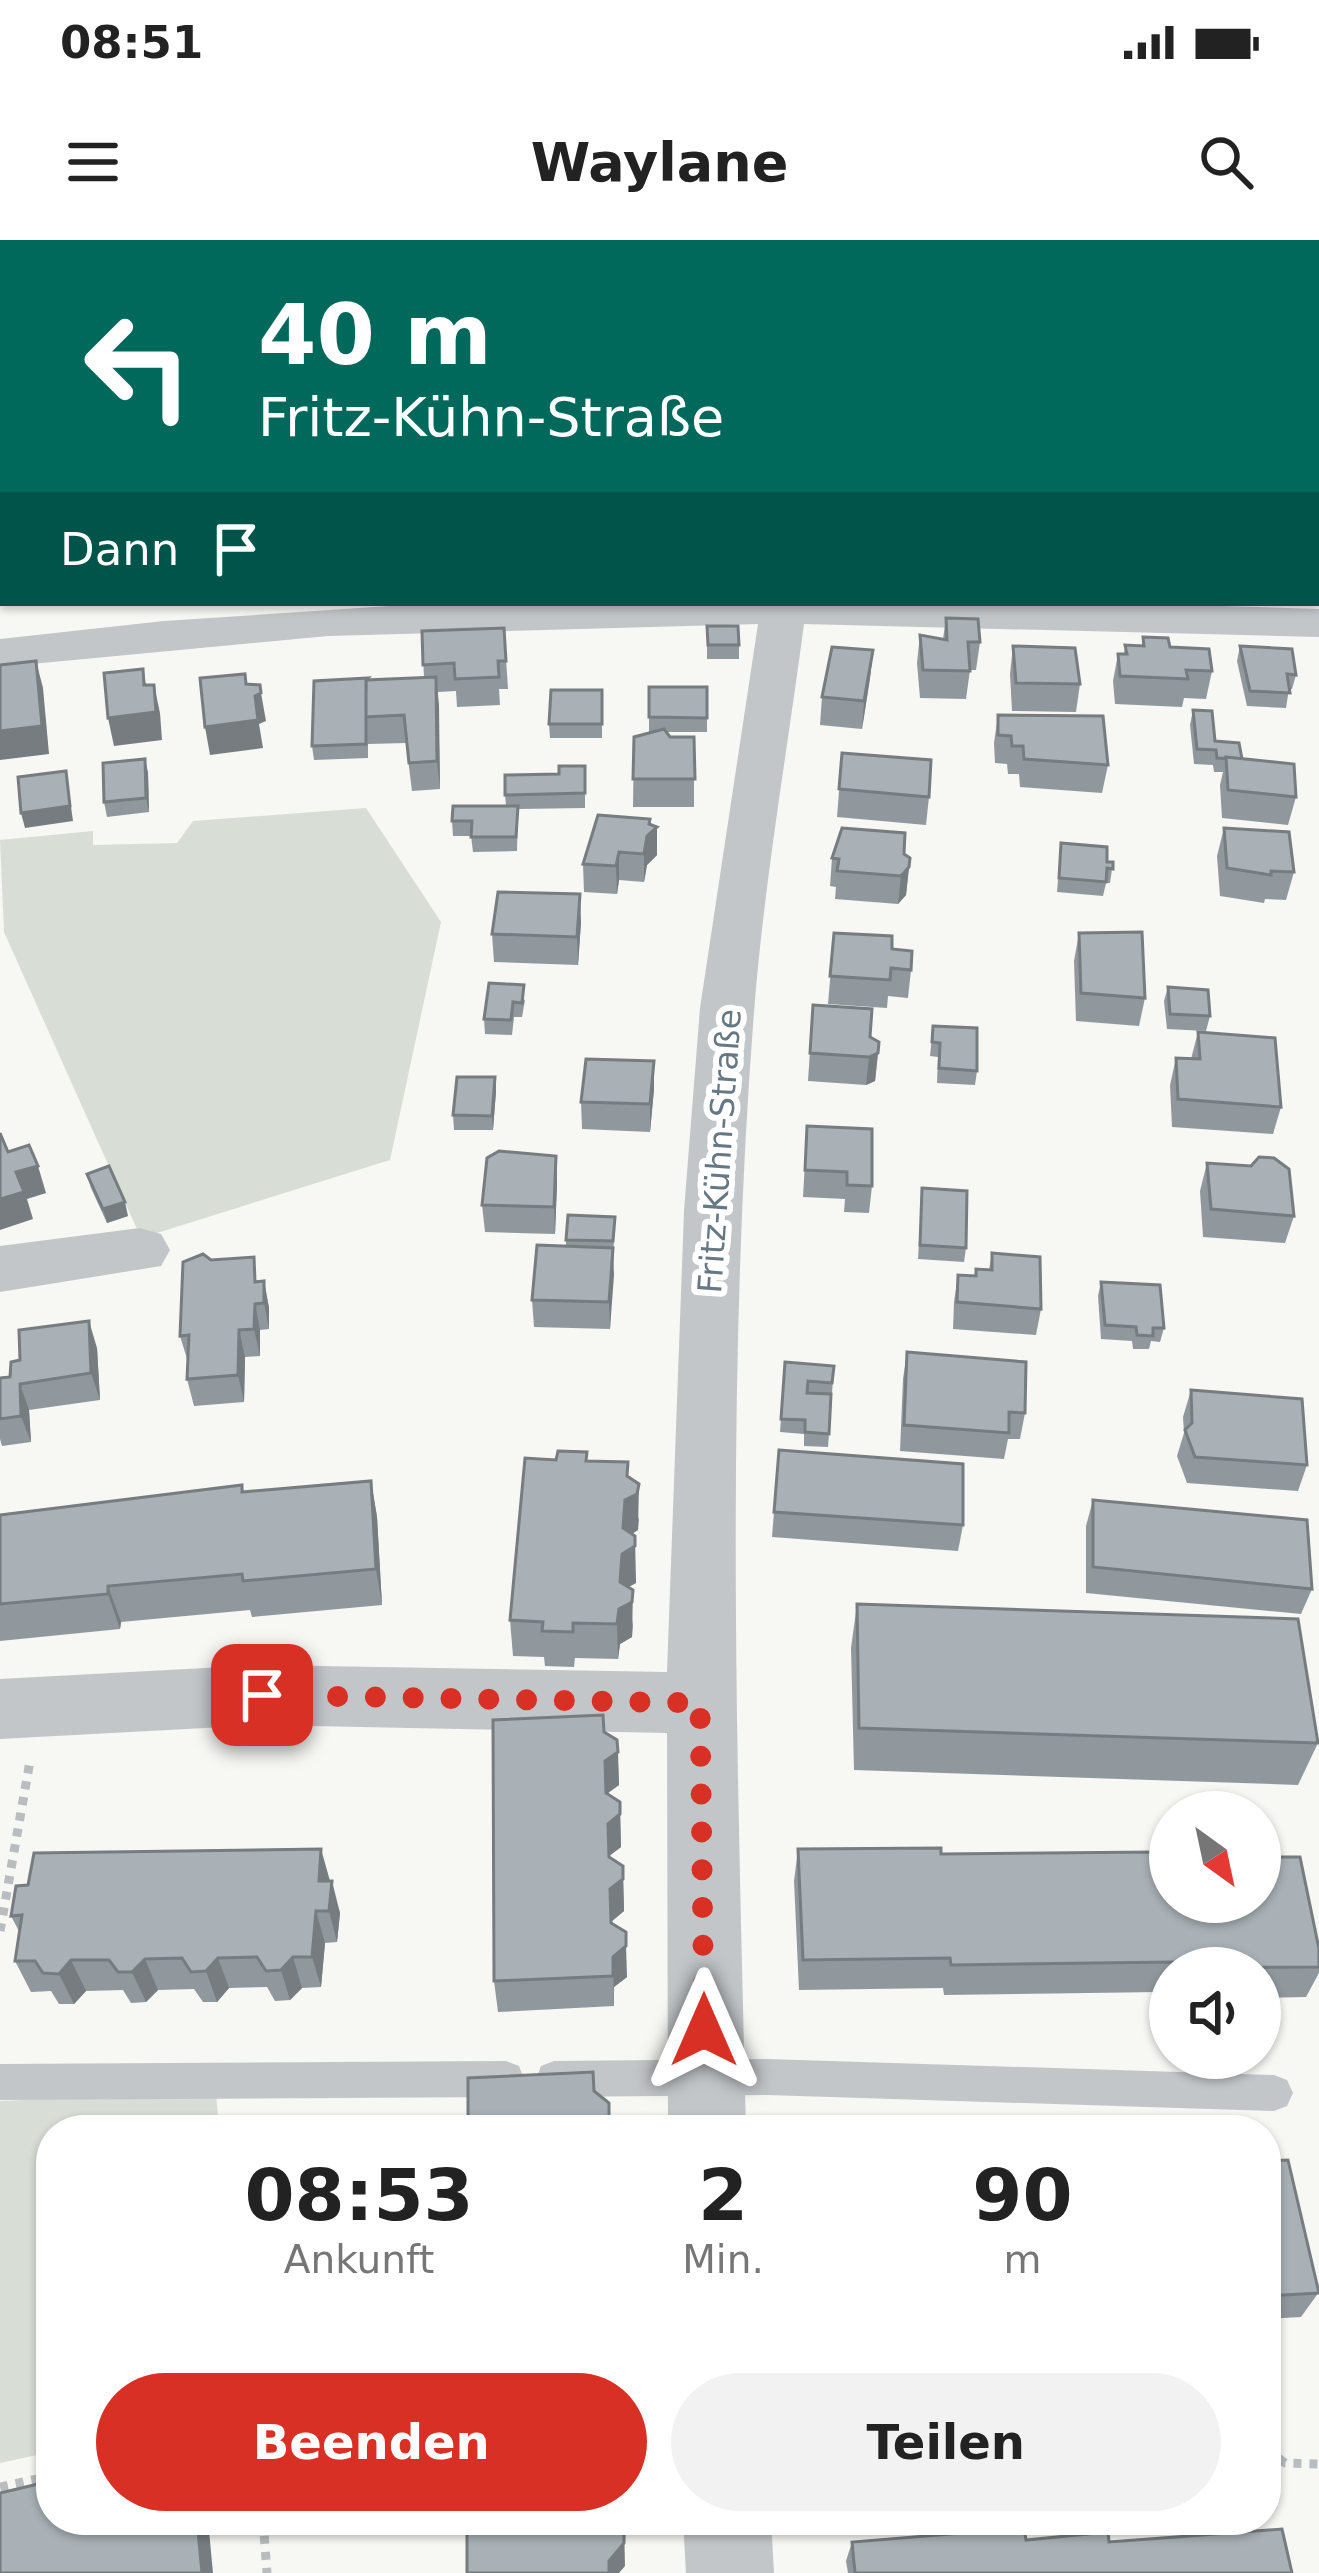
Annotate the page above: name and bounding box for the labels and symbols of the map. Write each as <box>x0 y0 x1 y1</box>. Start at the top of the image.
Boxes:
street label: Fritz-Kühn-Straße <box>690 1008 749 1295</box>
pin <box>211 1644 313 1746</box>
north arrow <box>1149 1791 1281 1923</box>
position arrow <box>641 1967 767 2093</box>

